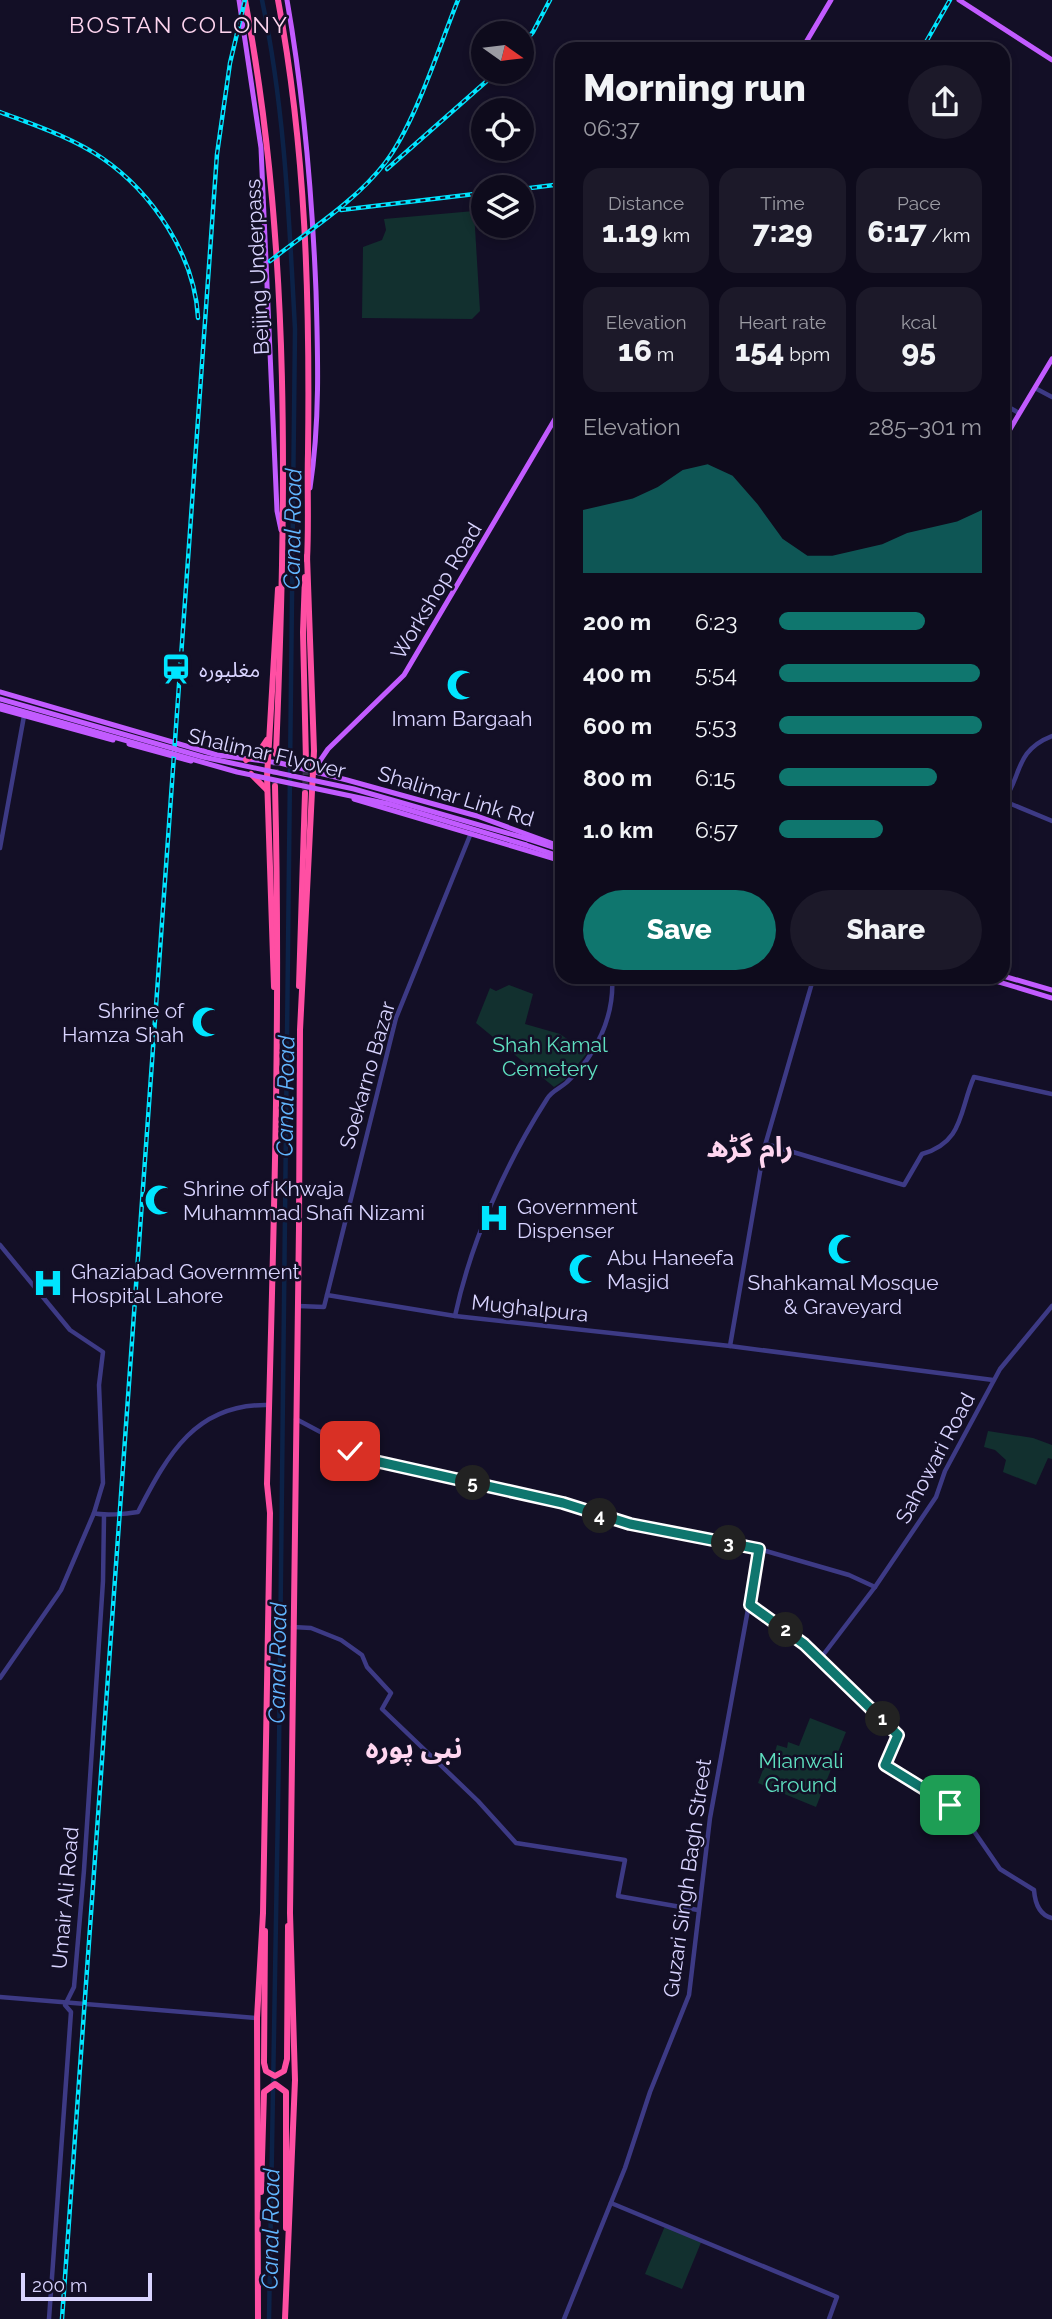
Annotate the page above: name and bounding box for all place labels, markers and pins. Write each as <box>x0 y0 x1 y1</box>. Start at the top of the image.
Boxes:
station icon: مغلپورہ <box>159 652 193 686</box>
place label: مغلپورہ <box>199 657 260 683</box>
mosque icon: Imam Bargaah <box>445 668 479 702</box>
place label: Imam Bargaah <box>391 706 533 731</box>
place label: Shrine of Hamza Shah <box>62 998 185 1047</box>
mosque icon: Shrine of Hamza Shah <box>190 1005 224 1039</box>
place label: Shrine of Khwaja Muhammad Shafi Nizami <box>183 1176 425 1225</box>
mosque icon: Shrine of Khwaja Muhammad Shafi Nizami <box>143 1183 177 1217</box>
place label: Government Dispenser <box>517 1194 638 1243</box>
hospital icon: Government Dispenser <box>477 1201 511 1235</box>
mosque icon: Shahkamal Mosque & Graveyard <box>826 1232 860 1266</box>
place label: Abu Haneefa Masjid <box>607 1245 734 1294</box>
mosque icon: Abu Haneefa Masjid <box>567 1252 601 1286</box>
place label: Ghaziabad Government Hospital Lahore <box>71 1259 300 1308</box>
hospital icon: Ghaziabad Government Hospital Lahore <box>31 1266 65 1300</box>
place label: Shahkamal Mosque & Graveyard <box>747 1270 939 1319</box>
pin <box>320 1421 380 1481</box>
pin: 5 <box>456 1466 490 1500</box>
pin: 4 <box>582 1498 618 1534</box>
pin: 3 <box>712 1526 746 1560</box>
pin: 2 <box>768 1612 804 1648</box>
pin: 1 <box>866 1702 900 1736</box>
pin <box>920 1775 980 1835</box>

